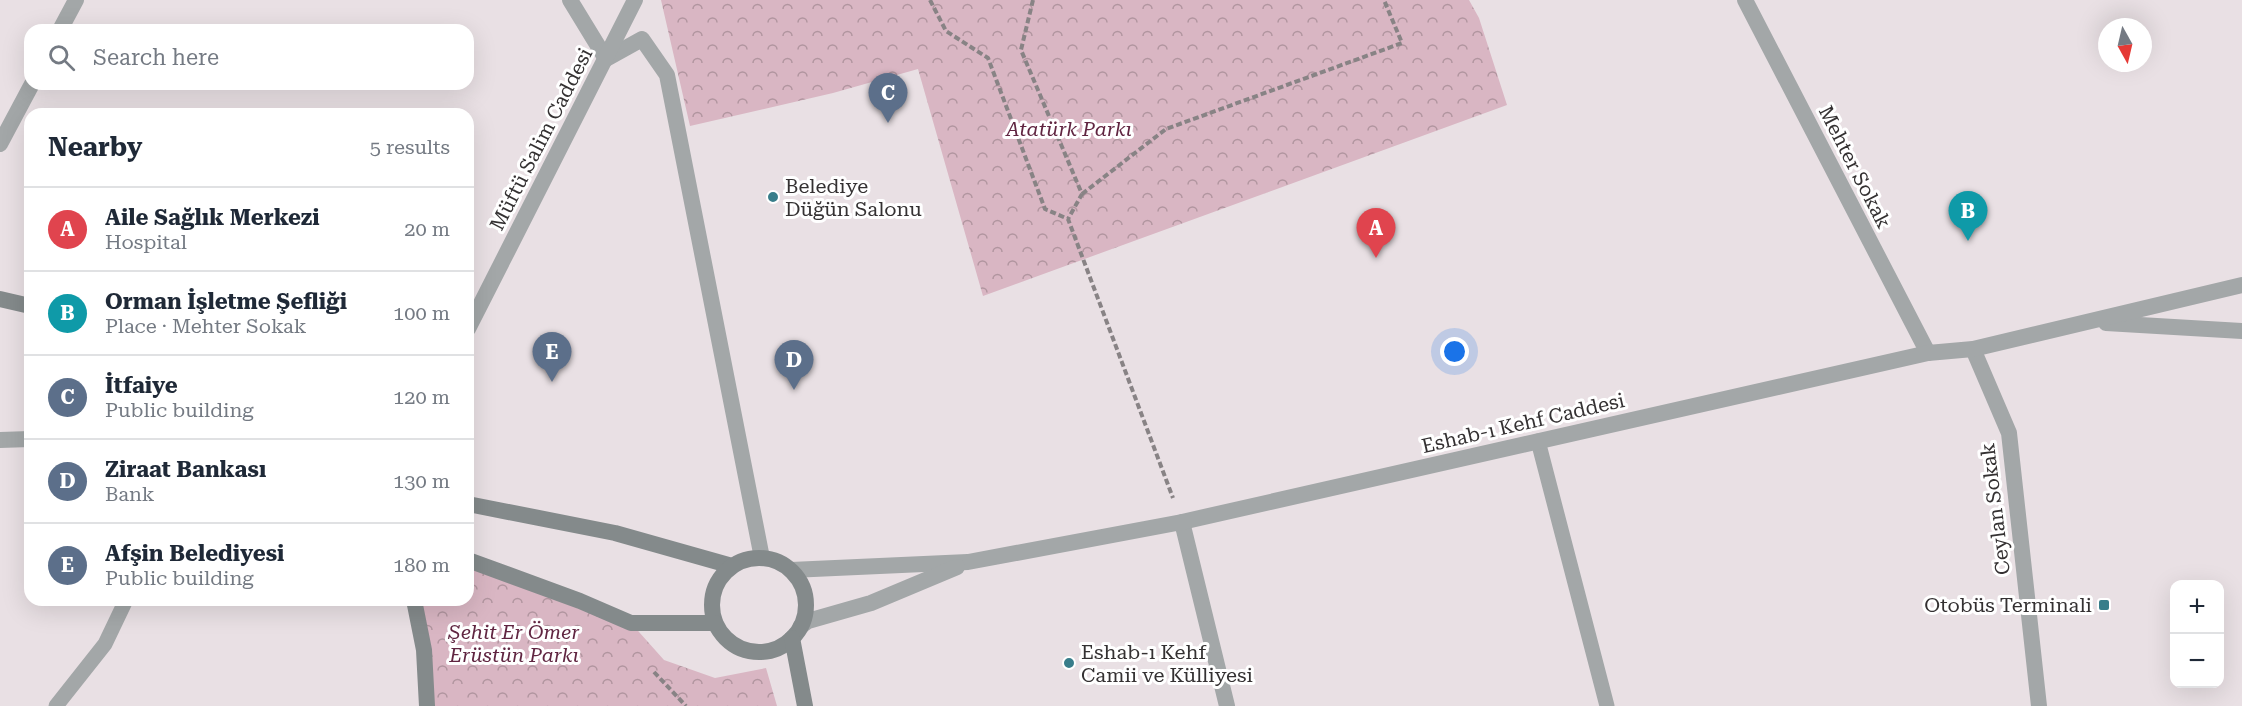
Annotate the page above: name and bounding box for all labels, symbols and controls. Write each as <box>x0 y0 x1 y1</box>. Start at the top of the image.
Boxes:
north arrow <box>2098 18 2152 72</box>
search box <box>24 24 474 90</box>
icon: search <box>45 41 78 74</box>
street label: Müftü Salim Caddesi <box>485 44 597 234</box>
text: Search here <box>93 45 219 70</box>
pin: C <box>868 74 908 123</box>
street label: Mehter Sokak <box>1814 102 1896 233</box>
park label: Atatürk Parkı <box>1005 117 1132 141</box>
text: Nearby <box>48 132 142 162</box>
text: 5 results <box>370 135 450 159</box>
place label: Belediye Düğün Salonu <box>785 174 922 221</box>
marker: Belediye Düğün Salonu <box>766 190 780 204</box>
pin: B <box>1948 192 1988 241</box>
text: Aile Sağlık Merkezi <box>105 205 319 230</box>
pin: A <box>1356 208 1396 258</box>
text: A <box>60 217 75 241</box>
text: 20 m <box>404 217 450 241</box>
text: Hospital <box>105 230 187 254</box>
text: Orman İşletme Şefliği <box>105 289 347 314</box>
text: B <box>60 301 75 325</box>
text: 100 m <box>393 301 450 325</box>
text: Place · Mehter Sokak <box>105 314 307 338</box>
pin: E <box>532 332 572 382</box>
your location <box>1440 337 1469 366</box>
pin: D <box>774 340 814 390</box>
text: İtfaiye <box>105 373 178 398</box>
text: C <box>61 385 75 409</box>
text: 120 m <box>393 385 450 409</box>
street label: Eshab-ı Kehf Caddesi <box>1419 388 1627 458</box>
text: Public building <box>105 398 254 422</box>
street label: Ceylan Sokak <box>1975 441 2015 576</box>
text: Ziraat Bankası <box>105 457 266 482</box>
text: D <box>59 469 76 493</box>
text: 130 m <box>393 469 450 493</box>
text: Bank <box>105 482 154 506</box>
text: Afşin Belediyesi <box>105 541 284 566</box>
text: E <box>61 553 74 577</box>
text: 180 m <box>393 553 450 577</box>
text: Public building <box>105 566 254 590</box>
map controls <box>2170 580 2224 688</box>
button: + <box>2170 580 2224 634</box>
place label: Otobüs Terminali <box>1924 593 2092 617</box>
marker: Otobüs Terminali <box>2097 598 2111 612</box>
park label: Şehit Er Ömer Erüstün Parkı <box>447 620 580 667</box>
button: − <box>2170 634 2224 688</box>
place label: Eshab-ı Kehf Camii ve Külliyesi <box>1081 640 1253 687</box>
marker: Eshab-ı Kehf Camii ve Külliyesi <box>1062 656 1076 670</box>

